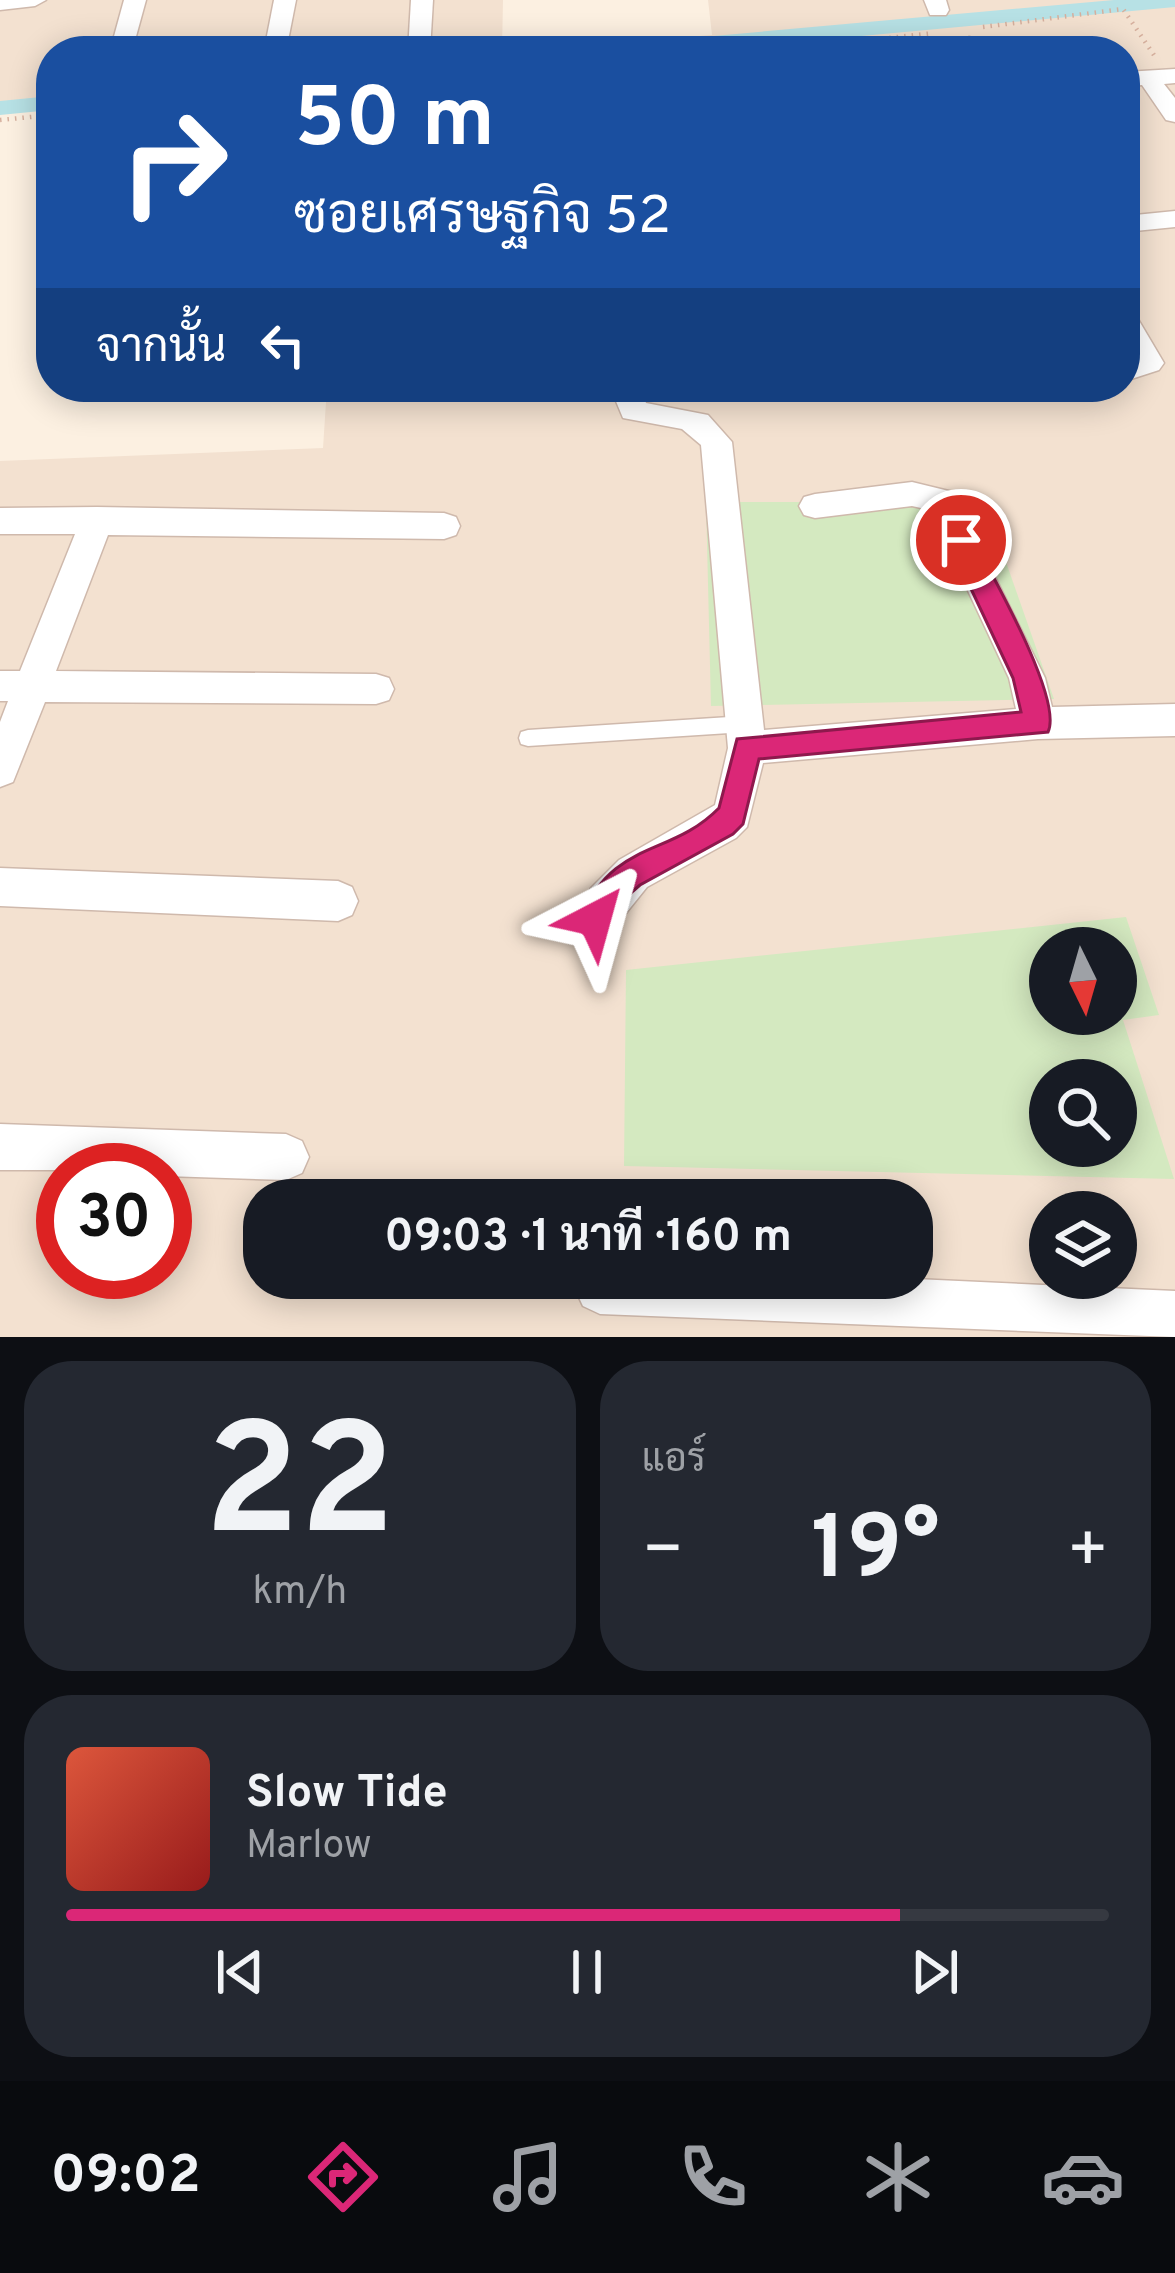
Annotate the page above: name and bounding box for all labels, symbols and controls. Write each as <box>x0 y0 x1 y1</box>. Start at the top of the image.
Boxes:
text: 50 m <box>294 70 495 176</box>
icon: right <box>96 84 252 240</box>
text: ซอยเศรษฐกิจ 52 <box>294 184 671 253</box>
icon: left <box>250 312 316 378</box>
text: จากนั้น <box>96 321 226 378</box>
pin <box>910 489 1012 591</box>
icon: arrive <box>928 507 994 573</box>
position arrow <box>532 856 658 982</box>
north arrow <box>1029 927 1137 1035</box>
map controls <box>1029 927 1137 1299</box>
button: search <box>1029 1059 1137 1167</box>
speed limit sign: 30 <box>36 1143 192 1299</box>
button: layers <box>1029 1191 1137 1299</box>
text: 09:03 · 1 นาที · 160 m <box>384 1210 792 1267</box>
text: 22 <box>204 1392 395 1590</box>
text: แอร์ <box>642 1437 706 1486</box>
text: 19° <box>811 1497 940 1610</box>
text: − <box>642 1512 684 1595</box>
text: + <box>1066 1512 1109 1595</box>
text: km/h <box>252 1569 347 1618</box>
text: Slow Tide <box>246 1766 448 1823</box>
text: Marlow <box>246 1823 372 1872</box>
icon: previous <box>207 1939 273 2005</box>
icon: pause <box>554 1939 620 2005</box>
icon: next <box>902 1939 968 2005</box>
icon: directions <box>301 2135 385 2219</box>
icon: music <box>486 2135 570 2219</box>
icon: phone <box>671 2135 755 2219</box>
icon: climate <box>856 2135 940 2219</box>
icon: car <box>1041 2135 1125 2219</box>
text: 09:02 <box>50 2143 201 2212</box>

